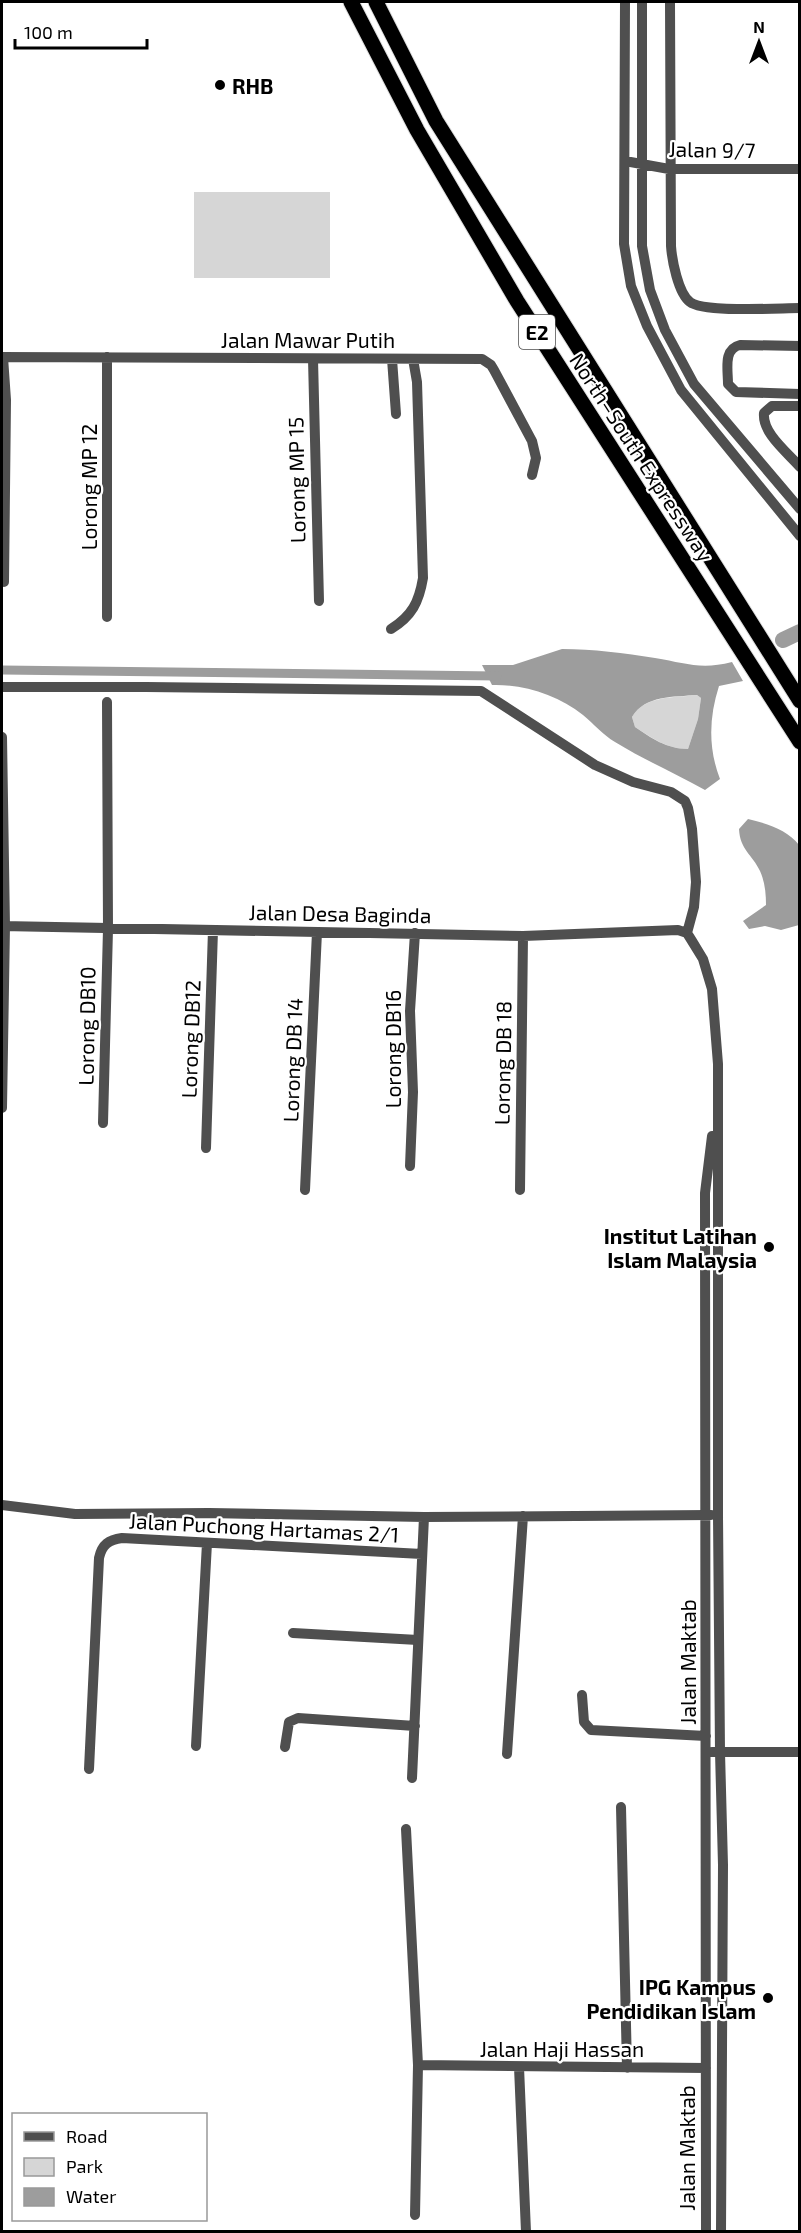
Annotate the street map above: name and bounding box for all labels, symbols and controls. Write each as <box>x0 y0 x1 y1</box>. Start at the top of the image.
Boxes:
scale bar <box>15 12 147 50</box>
north arrow <box>729 12 789 72</box>
text: N <box>753 17 765 36</box>
text: 100 m <box>24 21 73 43</box>
place label: RHB <box>232 73 274 98</box>
marker: RHB <box>213 78 227 92</box>
street label: Jalan 9/7 <box>668 136 756 162</box>
road number: E2 <box>519 315 555 349</box>
street label: Jalan Mawar Putih <box>221 327 395 352</box>
street label: North–South Expressway <box>565 348 719 566</box>
street label: Lorong MP 15 <box>282 417 310 543</box>
street label: Lorong MP 12 <box>76 424 101 550</box>
street label: Jalan Desa Baginda <box>248 899 432 927</box>
street label: Lorong DB10 <box>72 966 100 1086</box>
street label: Lorong DB12 <box>175 979 205 1099</box>
street label: Lorong DB16 <box>380 990 405 1108</box>
street label: Lorong DB 14 <box>277 997 307 1123</box>
street label: Lorong DB 18 <box>488 1001 516 1125</box>
place label: Institut Latihan Islam Malaysia <box>604 1223 757 1273</box>
marker: Institut Latihan Islam Malaysia <box>762 1240 776 1254</box>
street label: Jalan Puchong Hartamas 2/1 <box>128 1507 400 1547</box>
street label: Jalan Maktab <box>675 1599 700 1725</box>
place label: IPG Kampus Pendidikan Islam <box>586 1974 756 2023</box>
marker: IPG Kampus Pendidikan Islam <box>761 1991 775 2005</box>
street label: Jalan Haji Hassan <box>480 2036 644 2062</box>
street label: Jalan Maktab <box>674 2085 699 2211</box>
legend <box>12 2113 207 2221</box>
text: Road <box>66 2125 107 2147</box>
text: Park <box>66 2155 103 2177</box>
text: Water <box>66 2185 116 2207</box>

